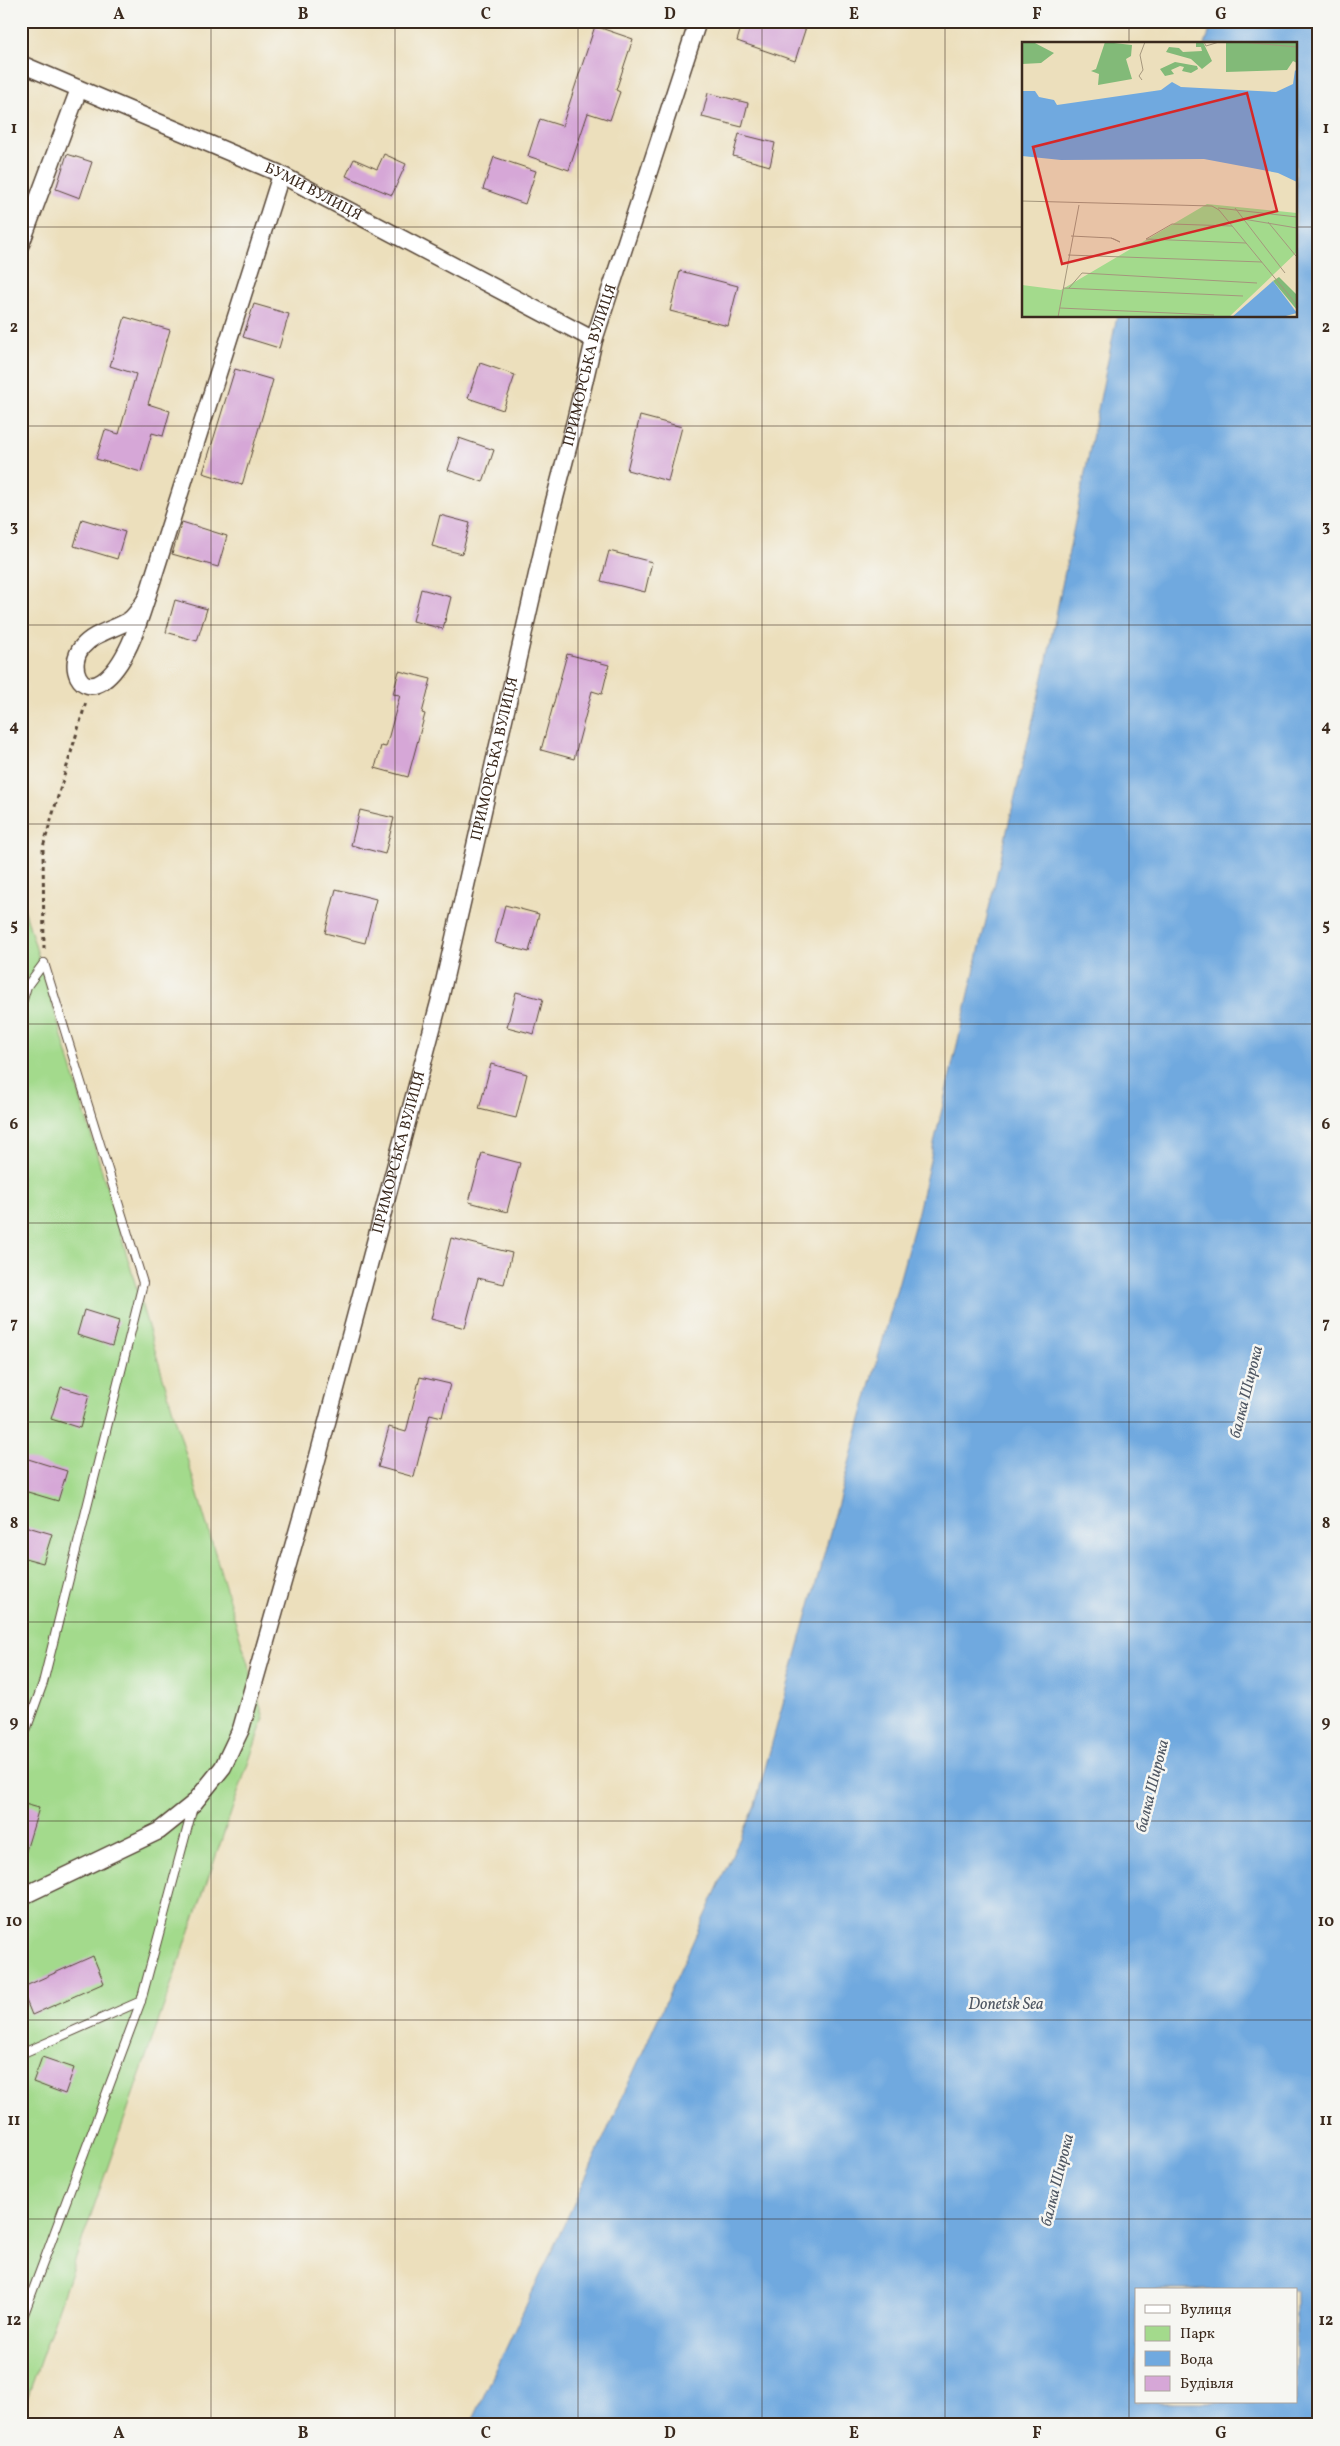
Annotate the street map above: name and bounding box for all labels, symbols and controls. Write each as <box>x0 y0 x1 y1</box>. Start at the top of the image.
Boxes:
text: A <box>113 4 125 26</box>
text: B <box>298 4 309 26</box>
text: C <box>481 4 491 26</box>
text: D <box>664 4 676 26</box>
text: E <box>849 4 859 26</box>
text: F <box>1032 4 1042 26</box>
text: G <box>1215 4 1227 26</box>
inset map <box>1022 42 1298 318</box>
text: 1 <box>11 118 17 140</box>
text: 1 <box>1323 118 1329 140</box>
street label: БУМИ ВУЛИЦЯ <box>261 158 366 226</box>
street label: ПРИМОРСЬКА ВУЛИЦЯ <box>558 281 622 449</box>
text: 2 <box>10 317 18 339</box>
text: 2 <box>1322 317 1330 339</box>
text: 3 <box>10 516 18 538</box>
text: 3 <box>1322 516 1330 538</box>
street label: ПРИМОРСЬКА ВУЛИЦЯ <box>466 675 524 843</box>
text: 4 <box>9 716 19 738</box>
text: 4 <box>1321 716 1331 738</box>
text: 5 <box>10 915 18 937</box>
text: 5 <box>1322 915 1330 937</box>
street label: ПРИМОРСЬКА ВУЛИЦЯ <box>367 1069 431 1236</box>
text: 6 <box>10 1114 19 1136</box>
text: 6 <box>1322 1114 1331 1136</box>
text: 7 <box>10 1313 18 1335</box>
text: 7 <box>1322 1313 1330 1335</box>
water label: балка Широка <box>1225 1343 1269 1440</box>
text: 8 <box>10 1513 18 1535</box>
text: 8 <box>1322 1513 1330 1535</box>
text: 9 <box>10 1712 19 1734</box>
text: 9 <box>1322 1712 1331 1734</box>
water label: балка Широка <box>1131 1737 1175 1834</box>
text: 10 <box>6 1911 22 1933</box>
text: 10 <box>1318 1911 1334 1933</box>
water label: Donetsk Sea <box>968 1994 1044 2016</box>
text: 11 <box>8 2110 20 2132</box>
text: 11 <box>1320 2110 1332 2132</box>
water label: балка Широка <box>1036 2131 1080 2228</box>
legend <box>1135 2288 1298 2404</box>
text: Вулиця <box>1180 2300 1232 2321</box>
text: 12 <box>7 2310 21 2332</box>
text: 12 <box>1319 2310 1333 2332</box>
text: Парк <box>1180 2324 1215 2345</box>
text: Вода <box>1180 2350 1213 2371</box>
text: Будівля <box>1180 2374 1234 2395</box>
text: A <box>113 2423 125 2445</box>
text: B <box>298 2423 309 2445</box>
text: C <box>481 2423 491 2445</box>
text: D <box>664 2423 676 2445</box>
text: E <box>849 2423 859 2445</box>
text: F <box>1032 2423 1042 2445</box>
text: G <box>1215 2423 1227 2445</box>

